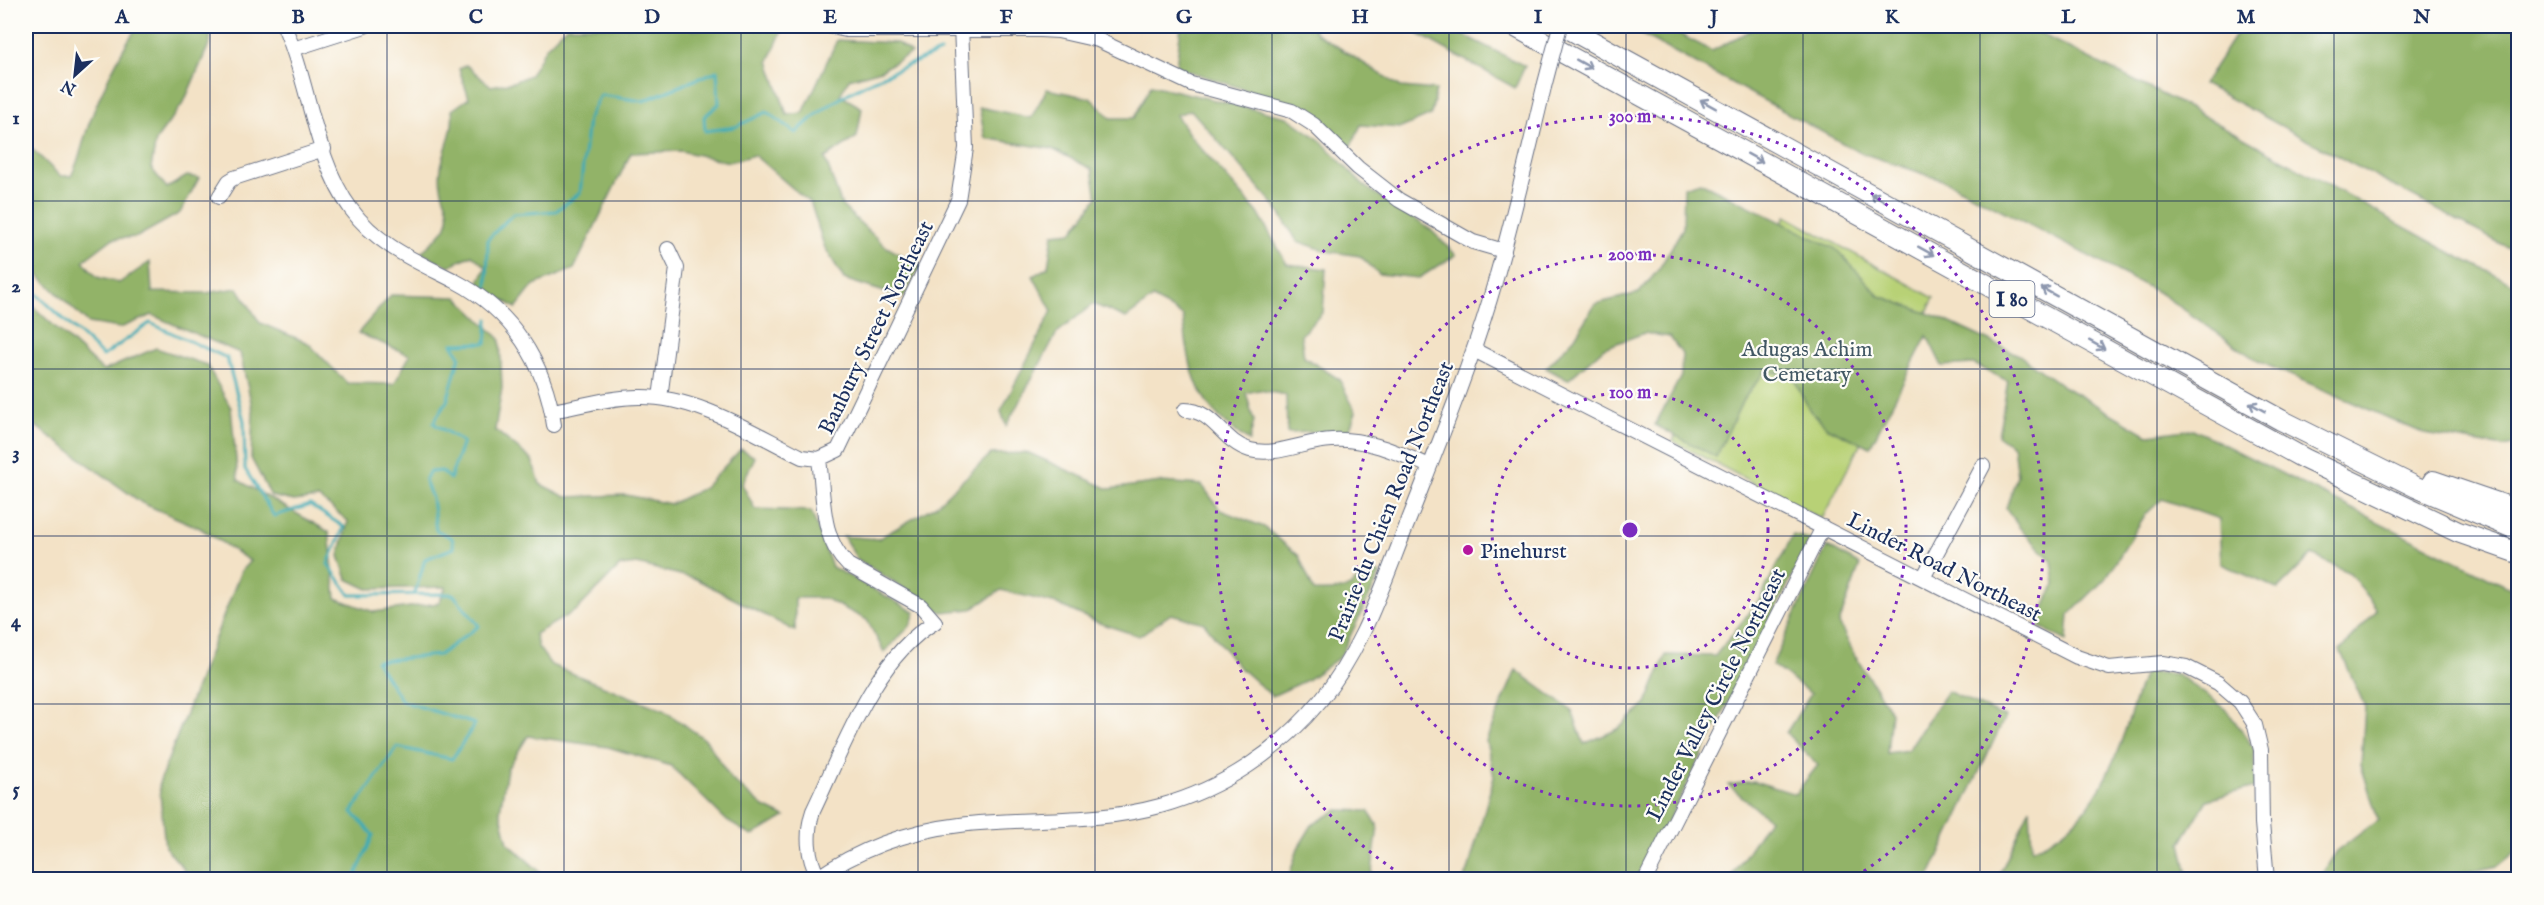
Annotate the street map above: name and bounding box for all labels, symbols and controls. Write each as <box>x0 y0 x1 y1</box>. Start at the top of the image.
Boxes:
text: A <box>114 5 130 30</box>
text: B <box>291 5 305 30</box>
text: C <box>469 5 483 30</box>
text: D <box>644 5 660 30</box>
text: E <box>823 5 837 30</box>
text: F <box>1000 5 1013 30</box>
text: G <box>1176 5 1193 30</box>
text: H <box>1351 5 1369 30</box>
text: I <box>1534 5 1543 30</box>
text: J <box>1707 5 1719 30</box>
text: K <box>1885 5 1901 30</box>
text: L <box>2061 5 2076 30</box>
text: M <box>2237 5 2256 30</box>
text: N <box>2412 5 2431 30</box>
north arrow <box>45 45 105 105</box>
one-way arrow <box>1575 58 1592 70</box>
text: N <box>58 74 81 99</box>
one-way arrow <box>1700 98 1717 110</box>
text: 1 <box>12 106 20 131</box>
text: 300 m <box>1609 106 1651 129</box>
one-way arrow <box>1746 152 1763 164</box>
one-way arrow <box>1870 192 1888 203</box>
street label: Banbury Street Northeast <box>813 216 941 439</box>
text: 200 m <box>1608 244 1652 267</box>
one-way arrow <box>1917 245 1934 257</box>
text: 2 <box>11 274 21 299</box>
road number: I 80 <box>1990 281 2034 317</box>
one-way arrow <box>2041 286 2058 298</box>
park label: Adugas Achim Cemetary <box>1741 336 1872 389</box>
one-way arrow <box>2088 339 2105 351</box>
street label: Prairie du Chien Road Northeast <box>1323 357 1461 646</box>
text: 100 m <box>1609 382 1651 405</box>
one-way arrow <box>2249 401 2266 413</box>
text: 3 <box>12 441 20 466</box>
street label: Linder Road Northeast <box>1842 507 2047 629</box>
centre of rings <box>1620 520 1640 540</box>
place label: Pinehurst <box>1480 538 1567 566</box>
marker: Pinehurst <box>1461 543 1475 557</box>
street label: Linder Valley Circle Northeast <box>1641 563 1793 826</box>
text: 4 <box>11 609 22 634</box>
text: 5 <box>12 777 20 802</box>

